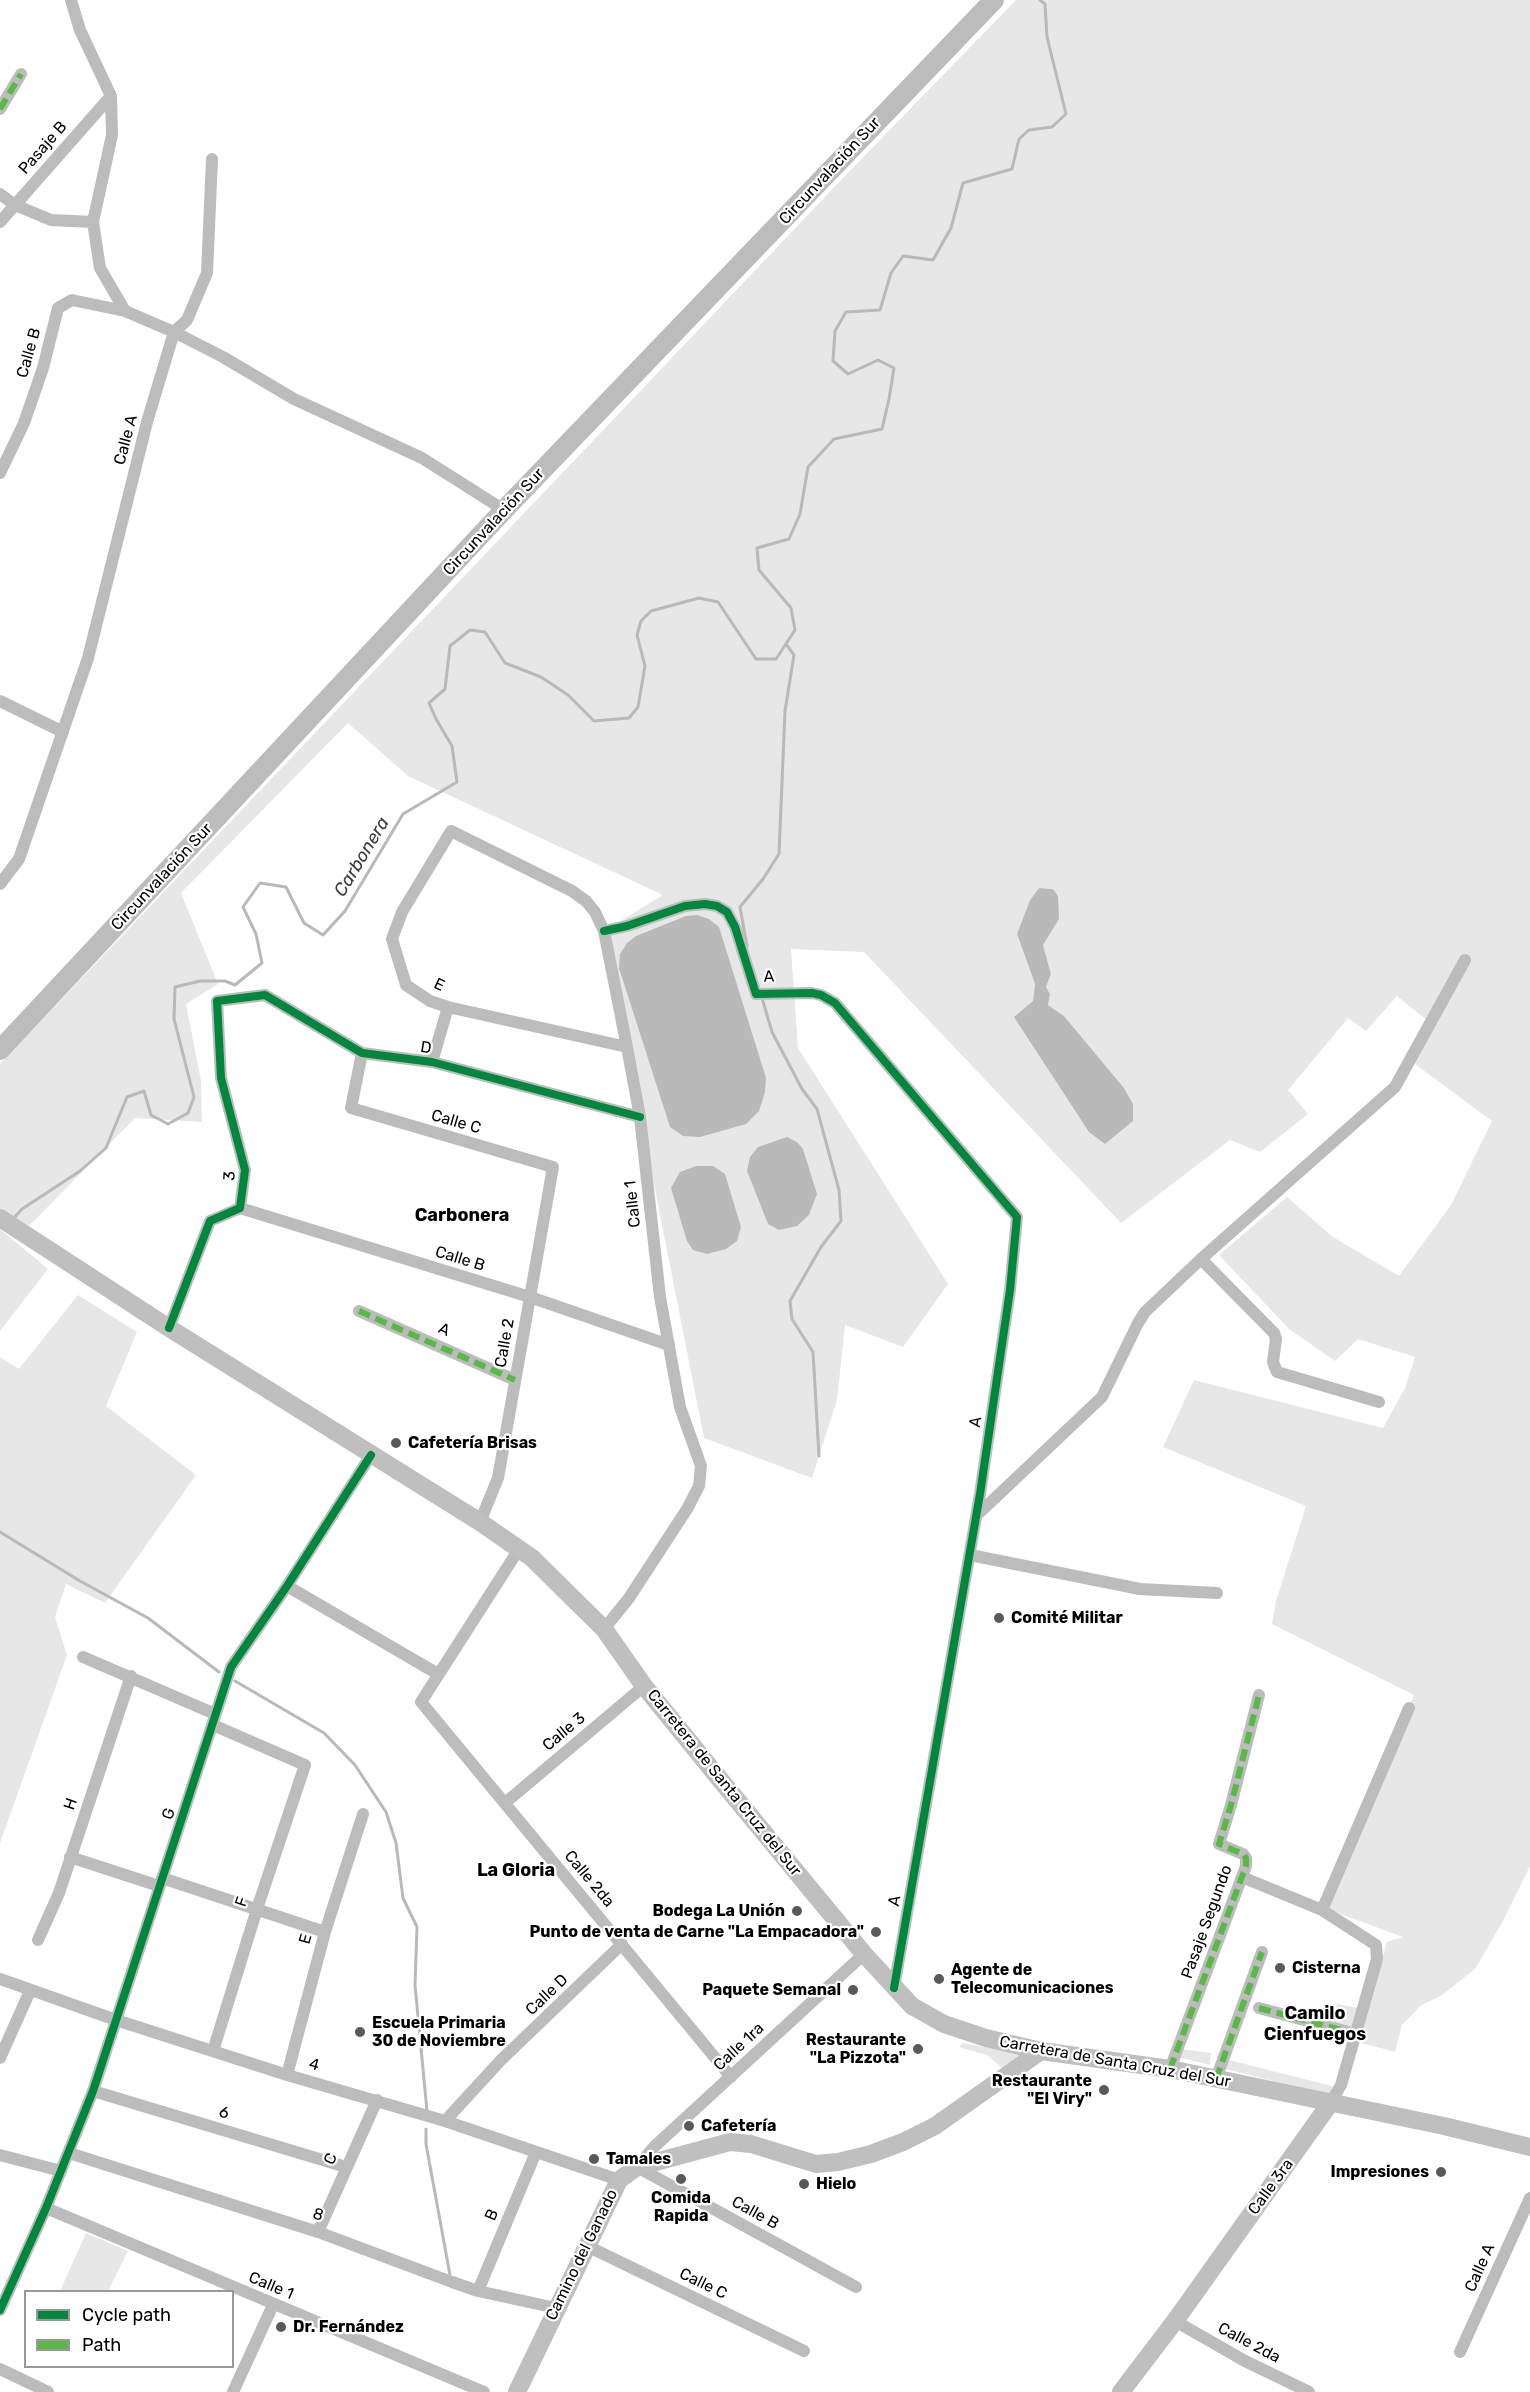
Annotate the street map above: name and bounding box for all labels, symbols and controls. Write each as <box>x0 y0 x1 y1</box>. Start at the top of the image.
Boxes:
street label: Circunvalación Sur <box>775 113 885 229</box>
street label: Pasaje B <box>15 118 71 178</box>
street label: Calle B <box>13 326 45 380</box>
street label: Calle A <box>110 413 142 467</box>
street label: Circunvalación Sur <box>439 464 549 580</box>
water label: Carbonera <box>330 813 394 901</box>
street label: Circunvalación Sur <box>107 819 217 935</box>
street label: A <box>763 967 775 987</box>
street label: E <box>431 974 447 996</box>
street label: D <box>419 1038 433 1058</box>
street label: Calle C <box>429 1106 483 1138</box>
street label: 3 <box>220 1171 240 1181</box>
street label: Calle 1 <box>621 1180 645 1228</box>
district label: Carbonera <box>415 1205 509 1227</box>
street label: Calle B <box>433 1242 487 1276</box>
street label: Calle 2 <box>491 1317 519 1369</box>
street label: A <box>435 1319 453 1341</box>
street label: A <box>966 1415 986 1429</box>
place label: Cafetería Brisas <box>408 1433 537 1453</box>
marker: Cafetería Brisas <box>389 1436 403 1450</box>
place label: Comité Militar <box>1011 1608 1123 1628</box>
marker: Comité Militar <box>992 1611 1006 1625</box>
street label: Carretera de Santa Cruz del Sur <box>643 1686 805 1880</box>
street label: Calle 3 <box>539 1709 589 1755</box>
street label: H <box>60 1795 82 1813</box>
street label: G <box>158 1806 180 1822</box>
street label: Calle 2da <box>560 1847 618 1911</box>
district label: La Gloria <box>477 1860 555 1882</box>
street label: Pasaje Segundo <box>1178 1863 1236 1981</box>
street label: A <box>885 1894 905 1908</box>
street label: F <box>231 1895 253 1909</box>
place label: Bodega La Unión <box>652 1901 785 1921</box>
marker: Bodega La Unión <box>790 1904 804 1918</box>
place label: Punto de venta de Carne "La Empacadora" <box>529 1922 864 1942</box>
marker: Punto de venta de Carne "La Empacadora" <box>869 1925 883 1939</box>
street label: E <box>295 1932 317 1946</box>
place label: Cisterna <box>1292 1958 1361 1978</box>
place label: Agente de Telecomunicaciones <box>951 1960 1114 1998</box>
marker: Cisterna <box>1273 1961 1287 1975</box>
street label: Calle D <box>522 1970 572 2020</box>
marker: Agente de Telecomunicaciones <box>932 1972 946 1986</box>
place label: Paquete Semanal <box>702 1980 841 2000</box>
marker: Paquete Semanal <box>846 1983 860 1997</box>
district label: Camilo Cienfuegos <box>1264 2003 1366 2046</box>
place label: Escuela Primaria 30 de Noviembre <box>372 2013 506 2051</box>
street label: Calle 1ra <box>710 2019 768 2075</box>
marker: Escuela Primaria 30 de Noviembre <box>353 2025 367 2039</box>
place label: Restaurante "La Pizzota" <box>806 2030 906 2068</box>
street label: Carretera de Santa Cruz del Sur <box>998 2032 1232 2092</box>
marker: Restaurante "La Pizzota" <box>911 2042 925 2056</box>
street label: 4 <box>307 2054 321 2076</box>
place label: Restaurante "El Viry" <box>992 2071 1092 2109</box>
marker: Restaurante "El Viry" <box>1097 2083 1111 2097</box>
street label: 6 <box>217 2102 231 2124</box>
place label: Cafetería <box>701 2116 776 2136</box>
marker: Cafetería <box>682 2119 696 2133</box>
place label: Tamales <box>606 2149 671 2169</box>
street label: C <box>320 2150 342 2168</box>
marker: Tamales <box>587 2152 601 2166</box>
street label: Calle 3ra <box>1244 2155 1298 2219</box>
place label: Impresiones <box>1331 2162 1429 2182</box>
marker: Impresiones <box>1434 2165 1448 2179</box>
marker: Comida Rapida <box>674 2172 688 2186</box>
place label: Hielo <box>816 2174 856 2194</box>
marker: Hielo <box>797 2177 811 2191</box>
street label: Camino del Ganado <box>542 2186 622 2324</box>
place label: Comida Rapida <box>651 2188 711 2226</box>
street label: Calle B <box>728 2192 782 2234</box>
street label: 8 <box>310 2204 326 2226</box>
street label: B <box>481 2206 503 2224</box>
street label: Calle A <box>1461 2241 1499 2295</box>
street label: Calle C <box>676 2264 730 2304</box>
street label: Calle 1 <box>246 2268 296 2304</box>
legend <box>24 2290 234 2368</box>
text: Cycle path <box>82 2304 171 2326</box>
place label: Dr. Fernández <box>293 2317 404 2337</box>
street label: Calle 2da <box>1215 2319 1283 2367</box>
marker: Dr. Fernández <box>274 2320 288 2334</box>
text: Path <box>82 2334 121 2356</box>

